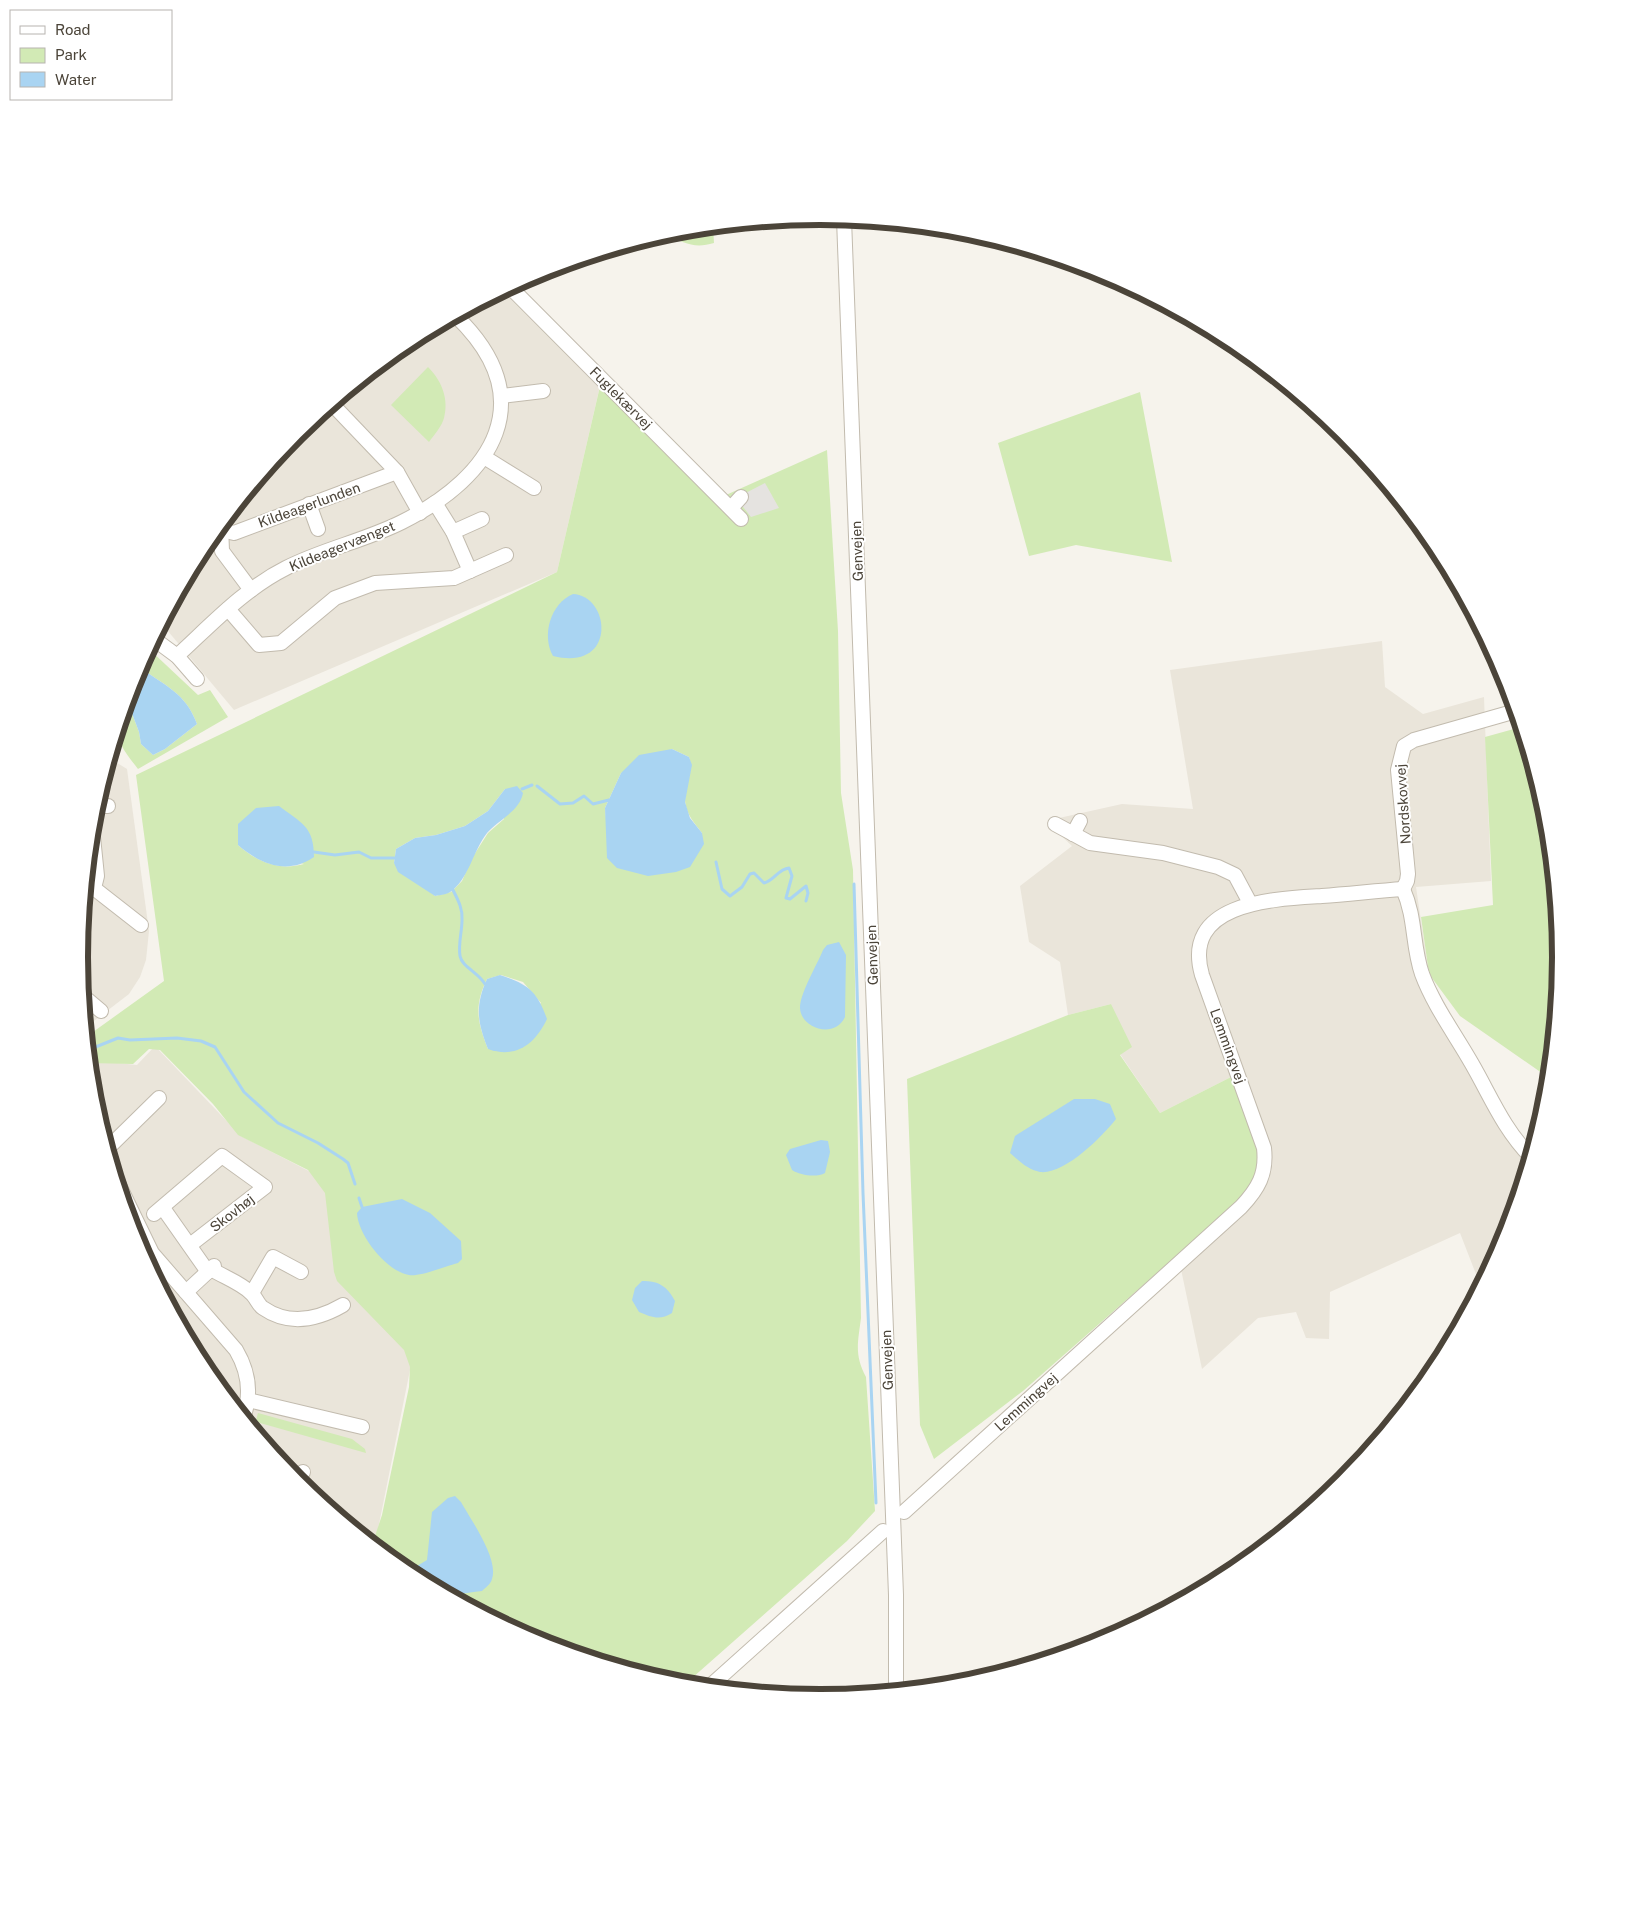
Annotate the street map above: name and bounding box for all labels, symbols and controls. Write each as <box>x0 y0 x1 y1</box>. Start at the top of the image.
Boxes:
legend <box>10 10 172 100</box>
text: Road <box>55 21 91 38</box>
text: Park <box>55 46 87 63</box>
text: Water <box>55 71 97 88</box>
street label: Fuglekærvej <box>587 364 655 432</box>
street label: Kildeagerlunden <box>256 479 362 531</box>
street label: Kildeagervænget <box>287 518 397 574</box>
street label: Genvejen <box>848 520 866 582</box>
street label: Nordskovvej <box>1392 763 1414 845</box>
street label: Genvejen <box>863 924 881 986</box>
street label: Lemmingvej <box>1207 1006 1249 1086</box>
street label: Skovhøj <box>207 1191 257 1235</box>
street label: Genvejen <box>878 1329 896 1391</box>
street label: Lemmingvej <box>991 1370 1061 1434</box>

